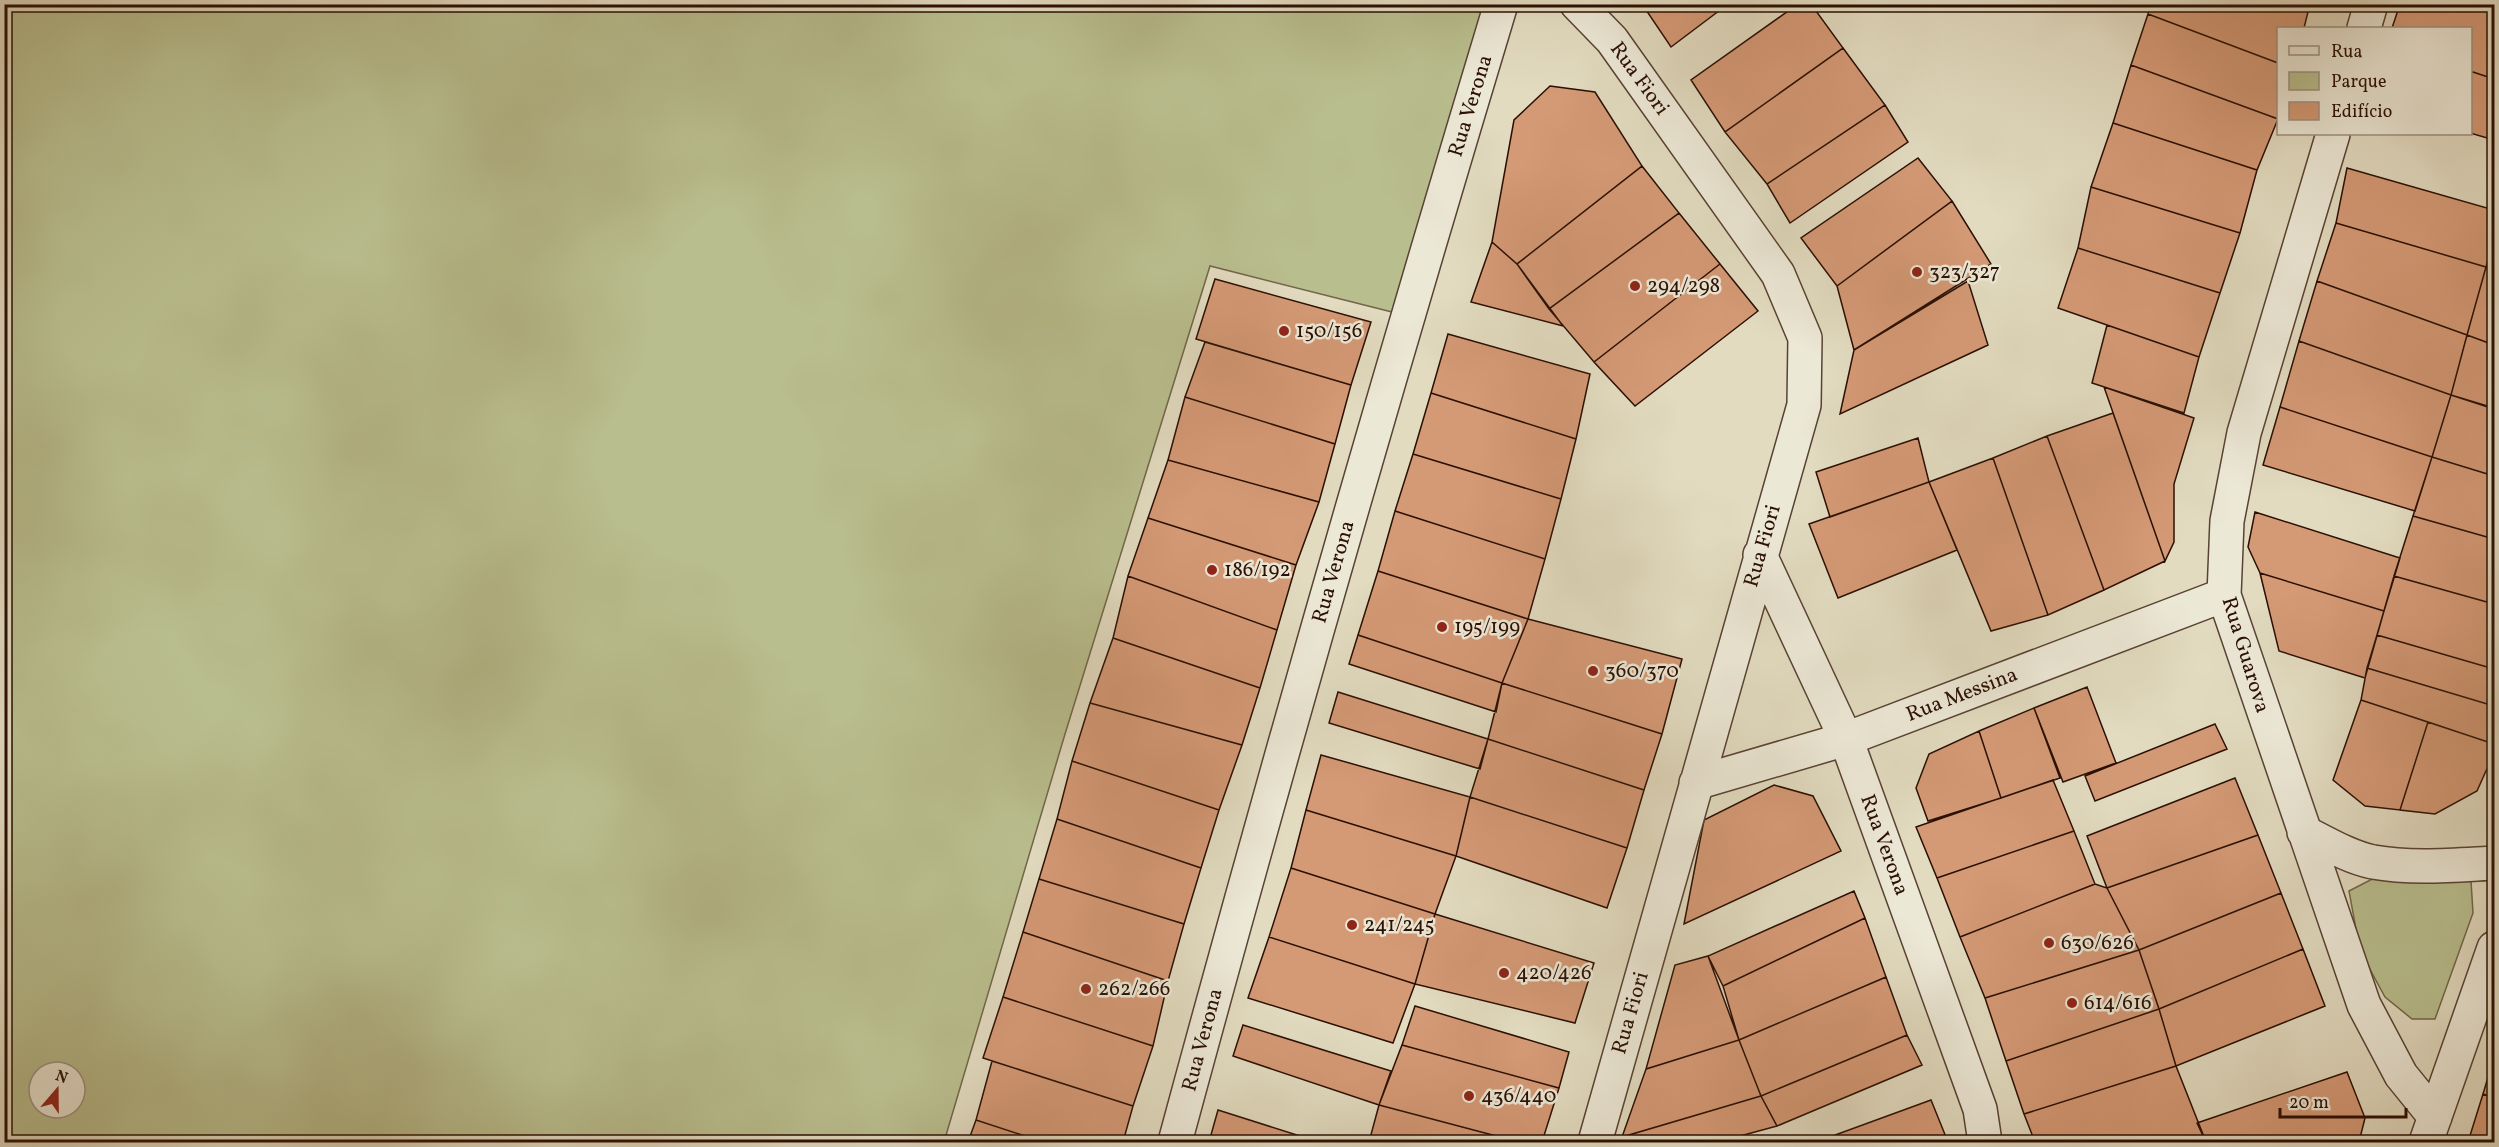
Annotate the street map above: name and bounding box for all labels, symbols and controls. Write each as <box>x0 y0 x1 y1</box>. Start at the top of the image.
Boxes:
legend <box>2277 27 2472 135</box>
street label: Rua Fiori <box>1602 36 1676 122</box>
text: Rua <box>2331 40 2362 65</box>
street label: Rua Verona <box>1442 51 1500 161</box>
text: Parque <box>2331 70 2386 95</box>
text: Edifício <box>2331 100 2392 125</box>
place label: 323/327 <box>1929 258 2000 287</box>
marker: 323/327 <box>1910 265 1924 279</box>
place label: 294/298 <box>1647 272 1720 301</box>
marker: 294/298 <box>1628 279 1642 293</box>
place label: 150/156 <box>1296 317 1362 346</box>
marker: 150/156 <box>1277 324 1291 338</box>
street label: Rua Fiori <box>1737 501 1789 591</box>
street label: Rua Verona <box>1306 517 1362 627</box>
place label: 186/192 <box>1224 556 1291 585</box>
marker: 186/192 <box>1205 563 1219 577</box>
street label: Rua Guarova <box>2214 593 2276 717</box>
place label: 195/199 <box>1454 613 1520 642</box>
marker: 195/199 <box>1435 620 1449 634</box>
place label: 360/370 <box>1605 657 1679 686</box>
street label: Rua Messina <box>1902 660 2022 730</box>
marker: 360/370 <box>1586 664 1600 678</box>
street label: Rua Verona <box>1852 790 1916 900</box>
place label: 241/245 <box>1364 911 1435 940</box>
marker: 241/245 <box>1345 918 1359 932</box>
place label: 630/626 <box>2061 929 2134 958</box>
marker: 630/626 <box>2042 936 2056 950</box>
place label: 420/426 <box>1516 959 1592 988</box>
marker: 420/426 <box>1497 966 1511 980</box>
street label: Rua Fiori <box>1605 968 1657 1058</box>
place label: 262/266 <box>1098 975 1170 1004</box>
marker: 262/266 <box>1079 982 1093 996</box>
street label: Rua Verona <box>1175 985 1231 1095</box>
place label: 614/616 <box>2084 989 2152 1018</box>
marker: 614/616 <box>2065 996 2079 1010</box>
north arrow <box>27 1060 87 1120</box>
text: N <box>52 1065 71 1090</box>
scale bar <box>2280 1081 2406 1119</box>
place label: 436/440 <box>1481 1082 1556 1111</box>
marker: 436/440 <box>1462 1089 1476 1103</box>
text: 20 m <box>2289 1091 2329 1116</box>

